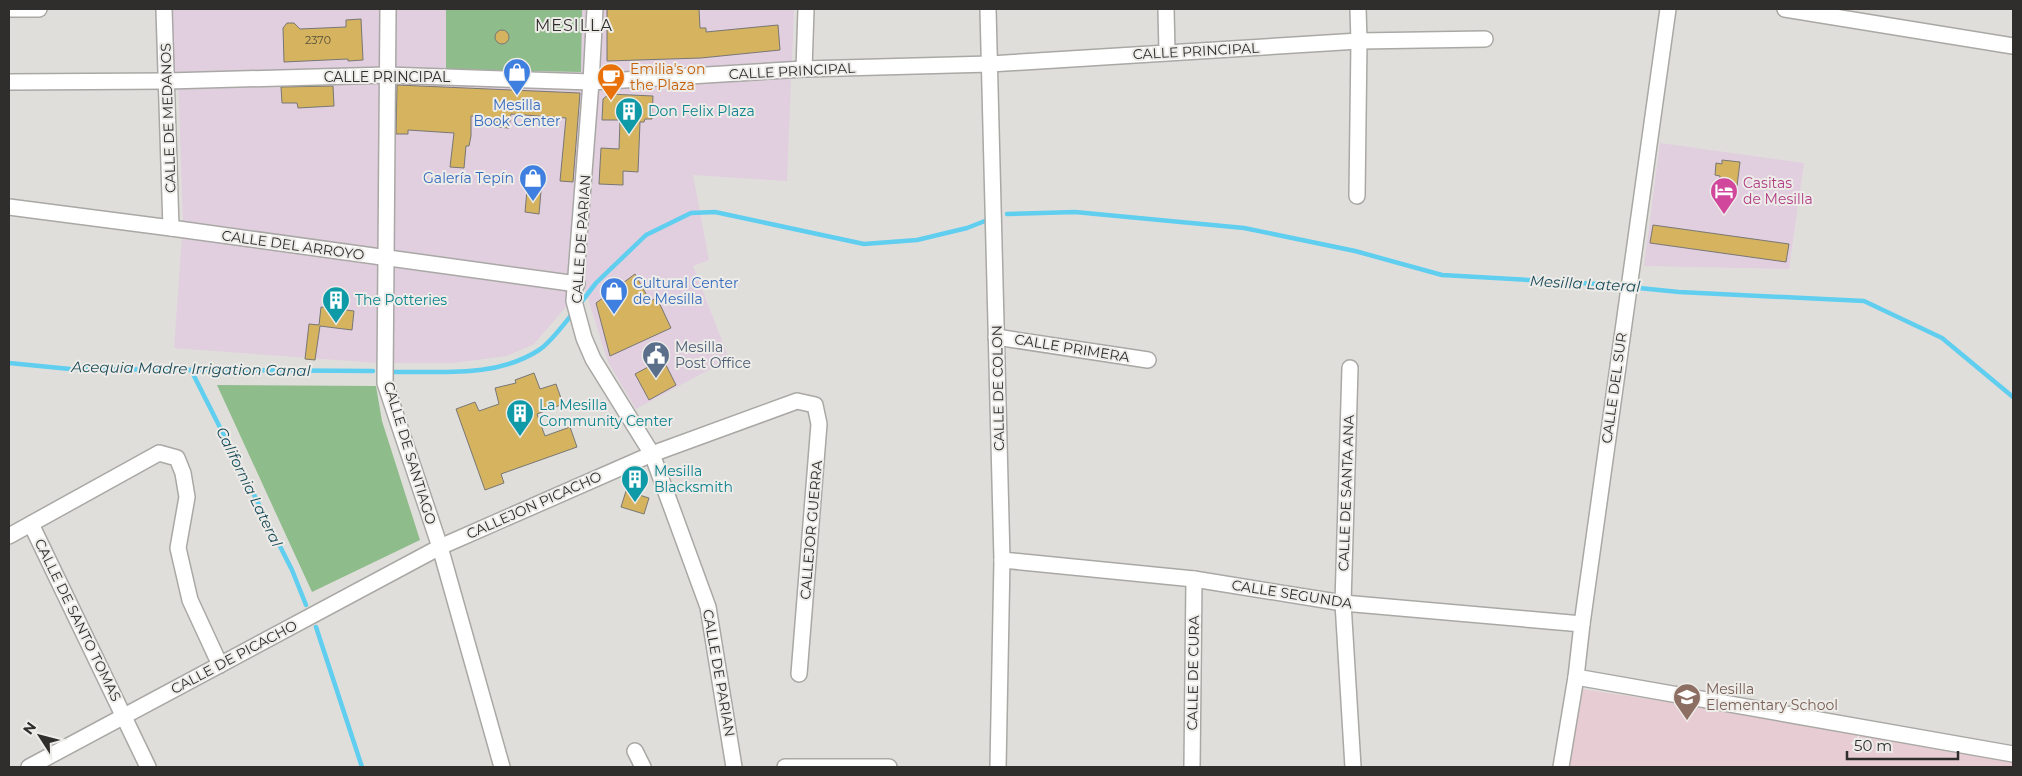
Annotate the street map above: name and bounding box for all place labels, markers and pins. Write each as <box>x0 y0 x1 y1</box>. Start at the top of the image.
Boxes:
shop icon: Mesilla Book Center <box>502 57 532 96</box>
place label: Emilia's on the Plaza <box>630 60 705 94</box>
cafe icon: Emilia's on the Plaza <box>596 62 626 101</box>
place label: Mesilla Book Center <box>473 96 561 130</box>
building icon: Don Felix Plaza <box>614 96 644 135</box>
place label: Don Felix Plaza <box>648 102 755 120</box>
shop icon: Galería Tepín <box>518 163 548 202</box>
place label: Galería Tepín <box>423 169 514 187</box>
place label: Casitas de Mesilla <box>1743 174 1813 208</box>
hotel icon: Casitas de Mesilla <box>1709 176 1739 215</box>
place label: Cultural Center de Mesilla <box>633 274 739 308</box>
shop icon: Cultural Center de Mesilla <box>599 276 629 315</box>
building icon: The Potteries <box>321 285 351 324</box>
place label: The Potteries <box>355 291 447 309</box>
place label: Mesilla Post Office <box>675 338 751 372</box>
public building icon: Mesilla Post Office <box>641 340 671 379</box>
place label: La Mesilla Community Center <box>539 396 673 430</box>
building icon: La Mesilla Community Center <box>505 398 535 437</box>
place label: Mesilla Blacksmith <box>654 462 733 496</box>
building icon: Mesilla Blacksmith <box>620 464 650 503</box>
place label: Mesilla Elementary School <box>1706 680 1838 714</box>
school or university icon: Mesilla Elementary School <box>1672 682 1702 721</box>

